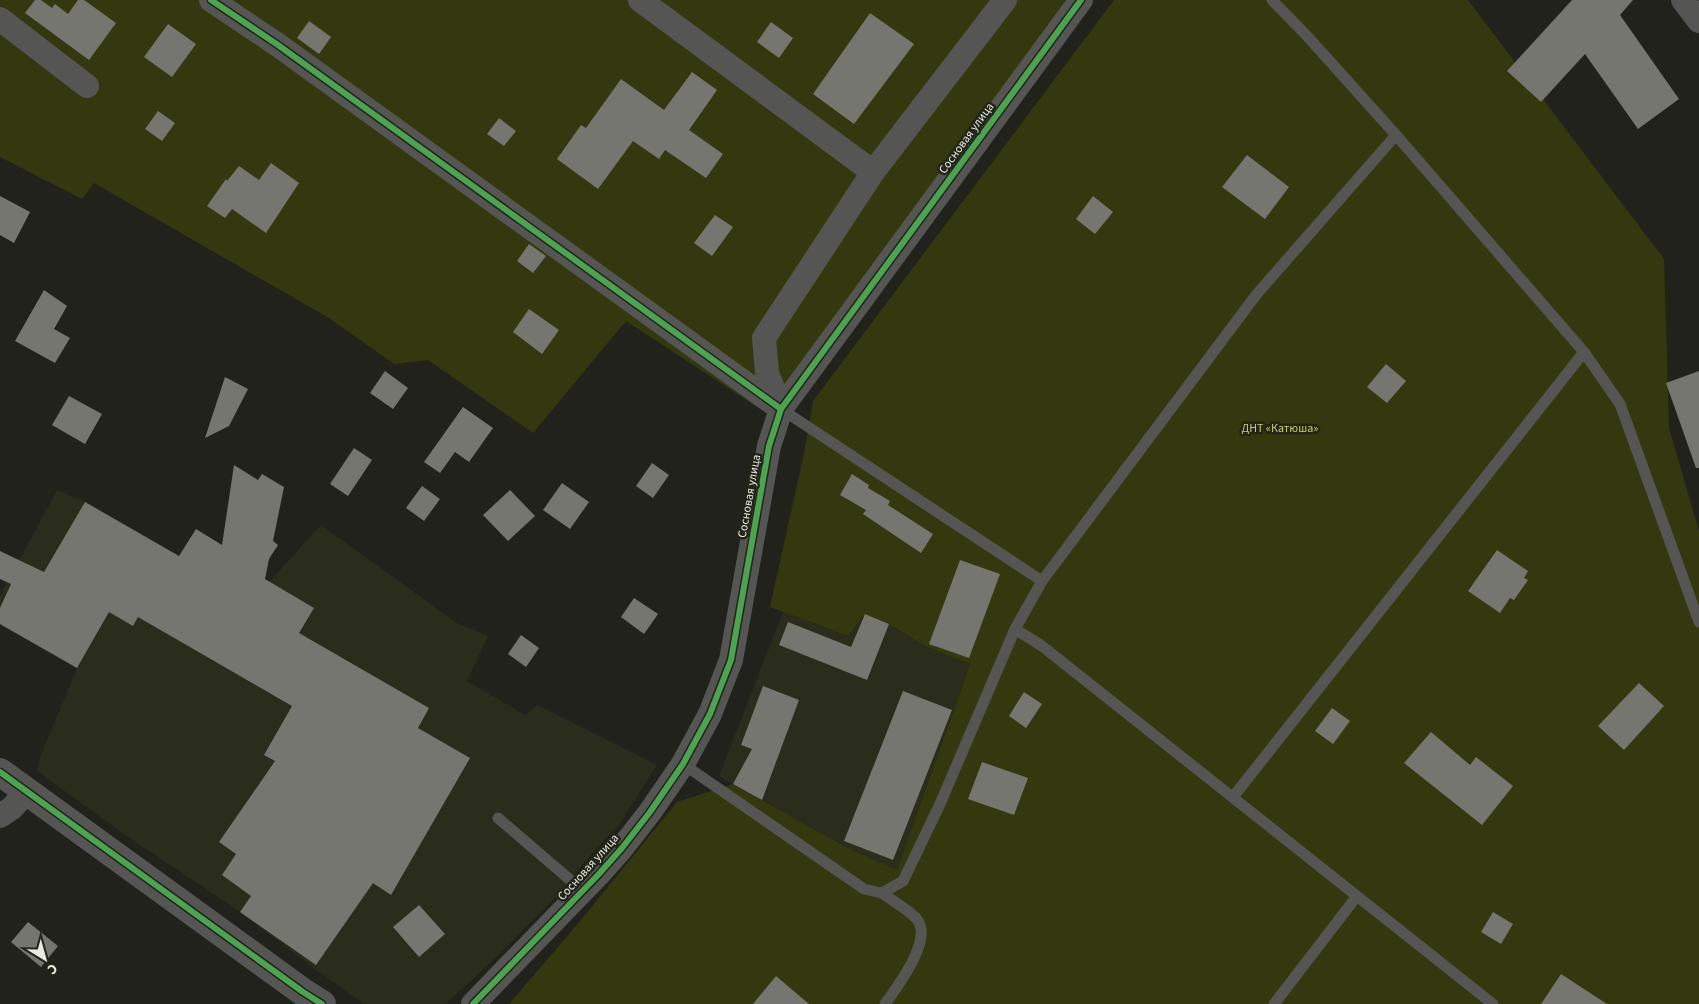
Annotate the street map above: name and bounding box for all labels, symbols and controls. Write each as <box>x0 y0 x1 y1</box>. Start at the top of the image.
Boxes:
street label: Сосновая улица <box>935 99 998 177</box>
park label: ДНТ «Катюша» <box>1242 420 1318 437</box>
street label: Сосновая улица <box>734 453 765 539</box>
street label: Сосновая улица <box>554 830 623 904</box>
north arrow <box>20 934 70 984</box>
text: С <box>43 958 61 979</box>

